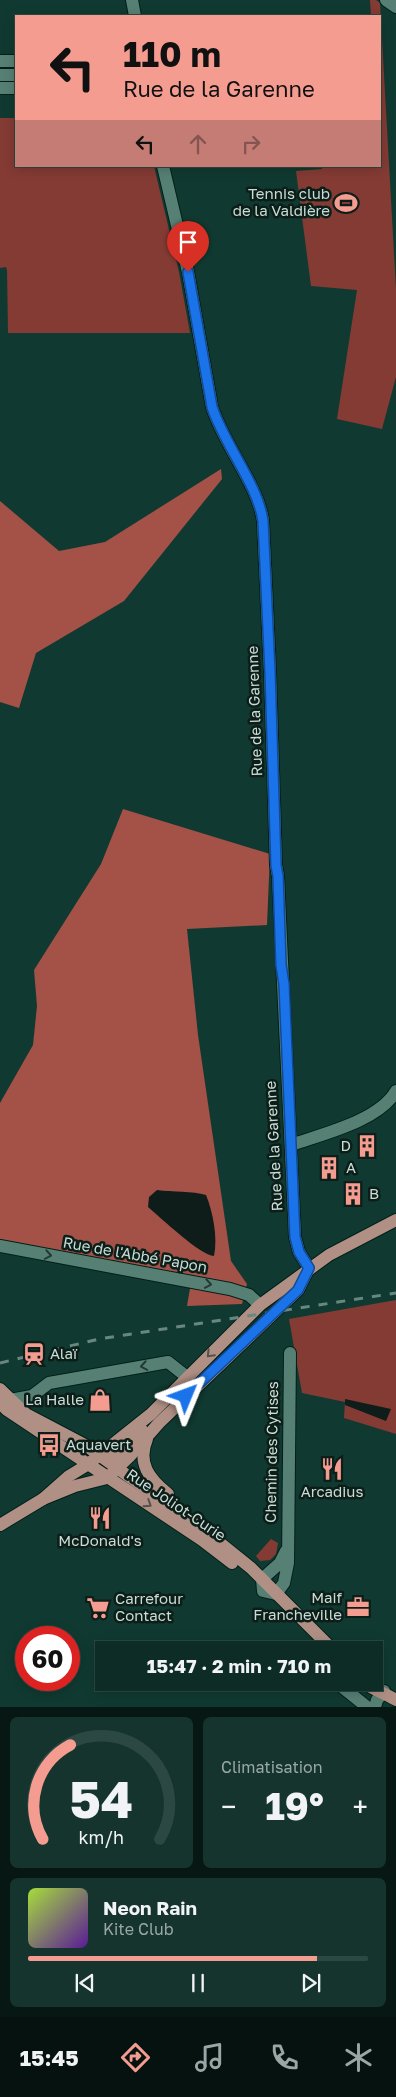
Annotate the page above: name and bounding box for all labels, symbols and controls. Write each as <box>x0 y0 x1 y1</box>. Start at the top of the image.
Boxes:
text: 110 m <box>123 33 221 75</box>
icon: left <box>40 35 105 100</box>
text: Rue de la Garenne <box>123 75 315 102</box>
icon: left <box>131 130 159 158</box>
icon: ahead <box>184 130 212 158</box>
icon: right <box>237 130 265 158</box>
place label: Tennis club de la Valdière <box>233 184 330 219</box>
sports icon: Tennis club de la Valdière <box>333 190 359 216</box>
pin <box>167 221 209 272</box>
icon: arrive <box>174 228 202 256</box>
street label: Rue de la Garenne <box>243 645 265 777</box>
street label: Rue de la Garenne <box>261 1080 285 1212</box>
building icon: D <box>354 1133 380 1159</box>
place label: D <box>340 1136 351 1154</box>
building icon: A <box>316 1155 342 1181</box>
place label: A <box>346 1158 356 1176</box>
building icon: B <box>340 1181 366 1207</box>
place label: B <box>369 1184 379 1202</box>
street label: Rue de l'Abbé Papon <box>62 1232 209 1276</box>
one-way arrow <box>44 1250 52 1260</box>
one-way arrow <box>203 1279 212 1289</box>
station icon: Alaï <box>21 1341 47 1367</box>
place label: Alaï <box>50 1344 78 1362</box>
one-way arrow <box>207 1348 216 1357</box>
one-way arrow <box>139 1361 148 1371</box>
position arrow <box>159 1369 211 1421</box>
street label: Chemin des Cytises <box>261 1381 281 1523</box>
shop icon: La Halle <box>87 1387 113 1413</box>
place label: La Halle <box>25 1390 84 1408</box>
bus stop icon: Aquavert <box>36 1432 62 1458</box>
place label: Aquavert <box>66 1435 131 1453</box>
restaurant icon: Arcadius <box>319 1456 345 1482</box>
street label: Rue Joliot-Curie <box>124 1464 230 1544</box>
place label: Arcadius <box>301 1482 363 1500</box>
one-way arrow <box>142 1498 151 1507</box>
restaurant icon: McDonald's <box>87 1505 113 1531</box>
place label: McDonald's <box>58 1531 142 1549</box>
place label: Maif Francheville <box>253 1588 343 1623</box>
place label: Carrefour Contact <box>115 1589 183 1624</box>
office icon: Maif Francheville <box>345 1594 371 1620</box>
supermarket icon: Carrefour Contact <box>85 1595 111 1621</box>
speed limit sign: 60 <box>15 1626 80 1691</box>
text: 15:47 · 2 min · 710 m <box>147 1654 331 1677</box>
text: Climatisation <box>221 1757 323 1777</box>
text: 54 <box>69 1767 134 1829</box>
text: 19° <box>265 1783 324 1828</box>
text: − <box>221 1790 236 1823</box>
text: + <box>353 1790 368 1823</box>
text: km/h <box>79 1826 124 1848</box>
text: Neon Rain <box>103 1896 197 1919</box>
text: Kite Club <box>103 1919 174 1939</box>
icon: previous <box>71 1969 99 1997</box>
icon: pause <box>184 1969 212 1997</box>
icon: next <box>297 1969 325 1997</box>
icon: directions <box>118 2040 153 2075</box>
icon: music <box>192 2040 227 2075</box>
icon: phone <box>267 2040 302 2075</box>
icon: climate <box>341 2040 376 2075</box>
text: 15:45 <box>20 2044 79 2071</box>

